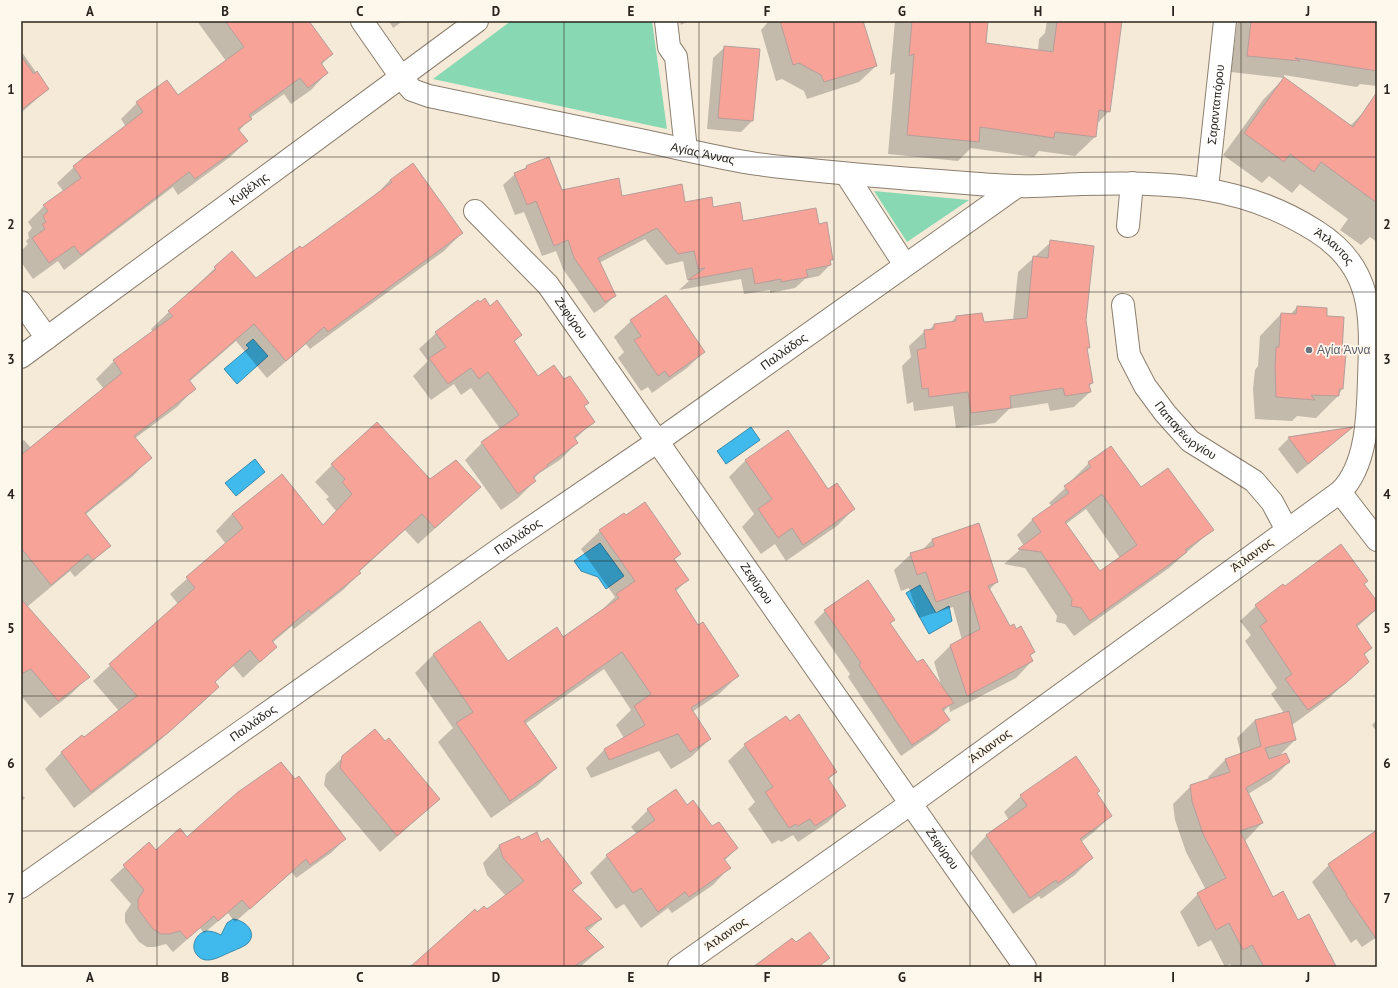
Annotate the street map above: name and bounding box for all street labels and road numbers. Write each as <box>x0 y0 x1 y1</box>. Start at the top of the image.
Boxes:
street label: Σαρανταπόρου <box>1204 64 1227 145</box>
street label: Αγίας Άννας <box>669 139 736 167</box>
street label: Κυβέλης <box>226 169 271 208</box>
street label: Άτλαντος <box>1312 224 1358 268</box>
street label: Ζεφύρου <box>552 294 591 341</box>
street label: Παλλάδος <box>757 330 810 373</box>
street label: Παπαγεωργίου <box>1152 398 1219 463</box>
street label: Παλλάδος <box>491 515 544 557</box>
street label: Άτλαντος <box>1228 534 1276 575</box>
street label: Ζεφύρου <box>737 559 777 607</box>
street label: Παλλάδος <box>227 701 279 744</box>
street label: Άτλαντος <box>966 725 1014 766</box>
street label: Ζεφύρου <box>923 825 962 872</box>
street label: Άτλαντος <box>702 913 750 954</box>

